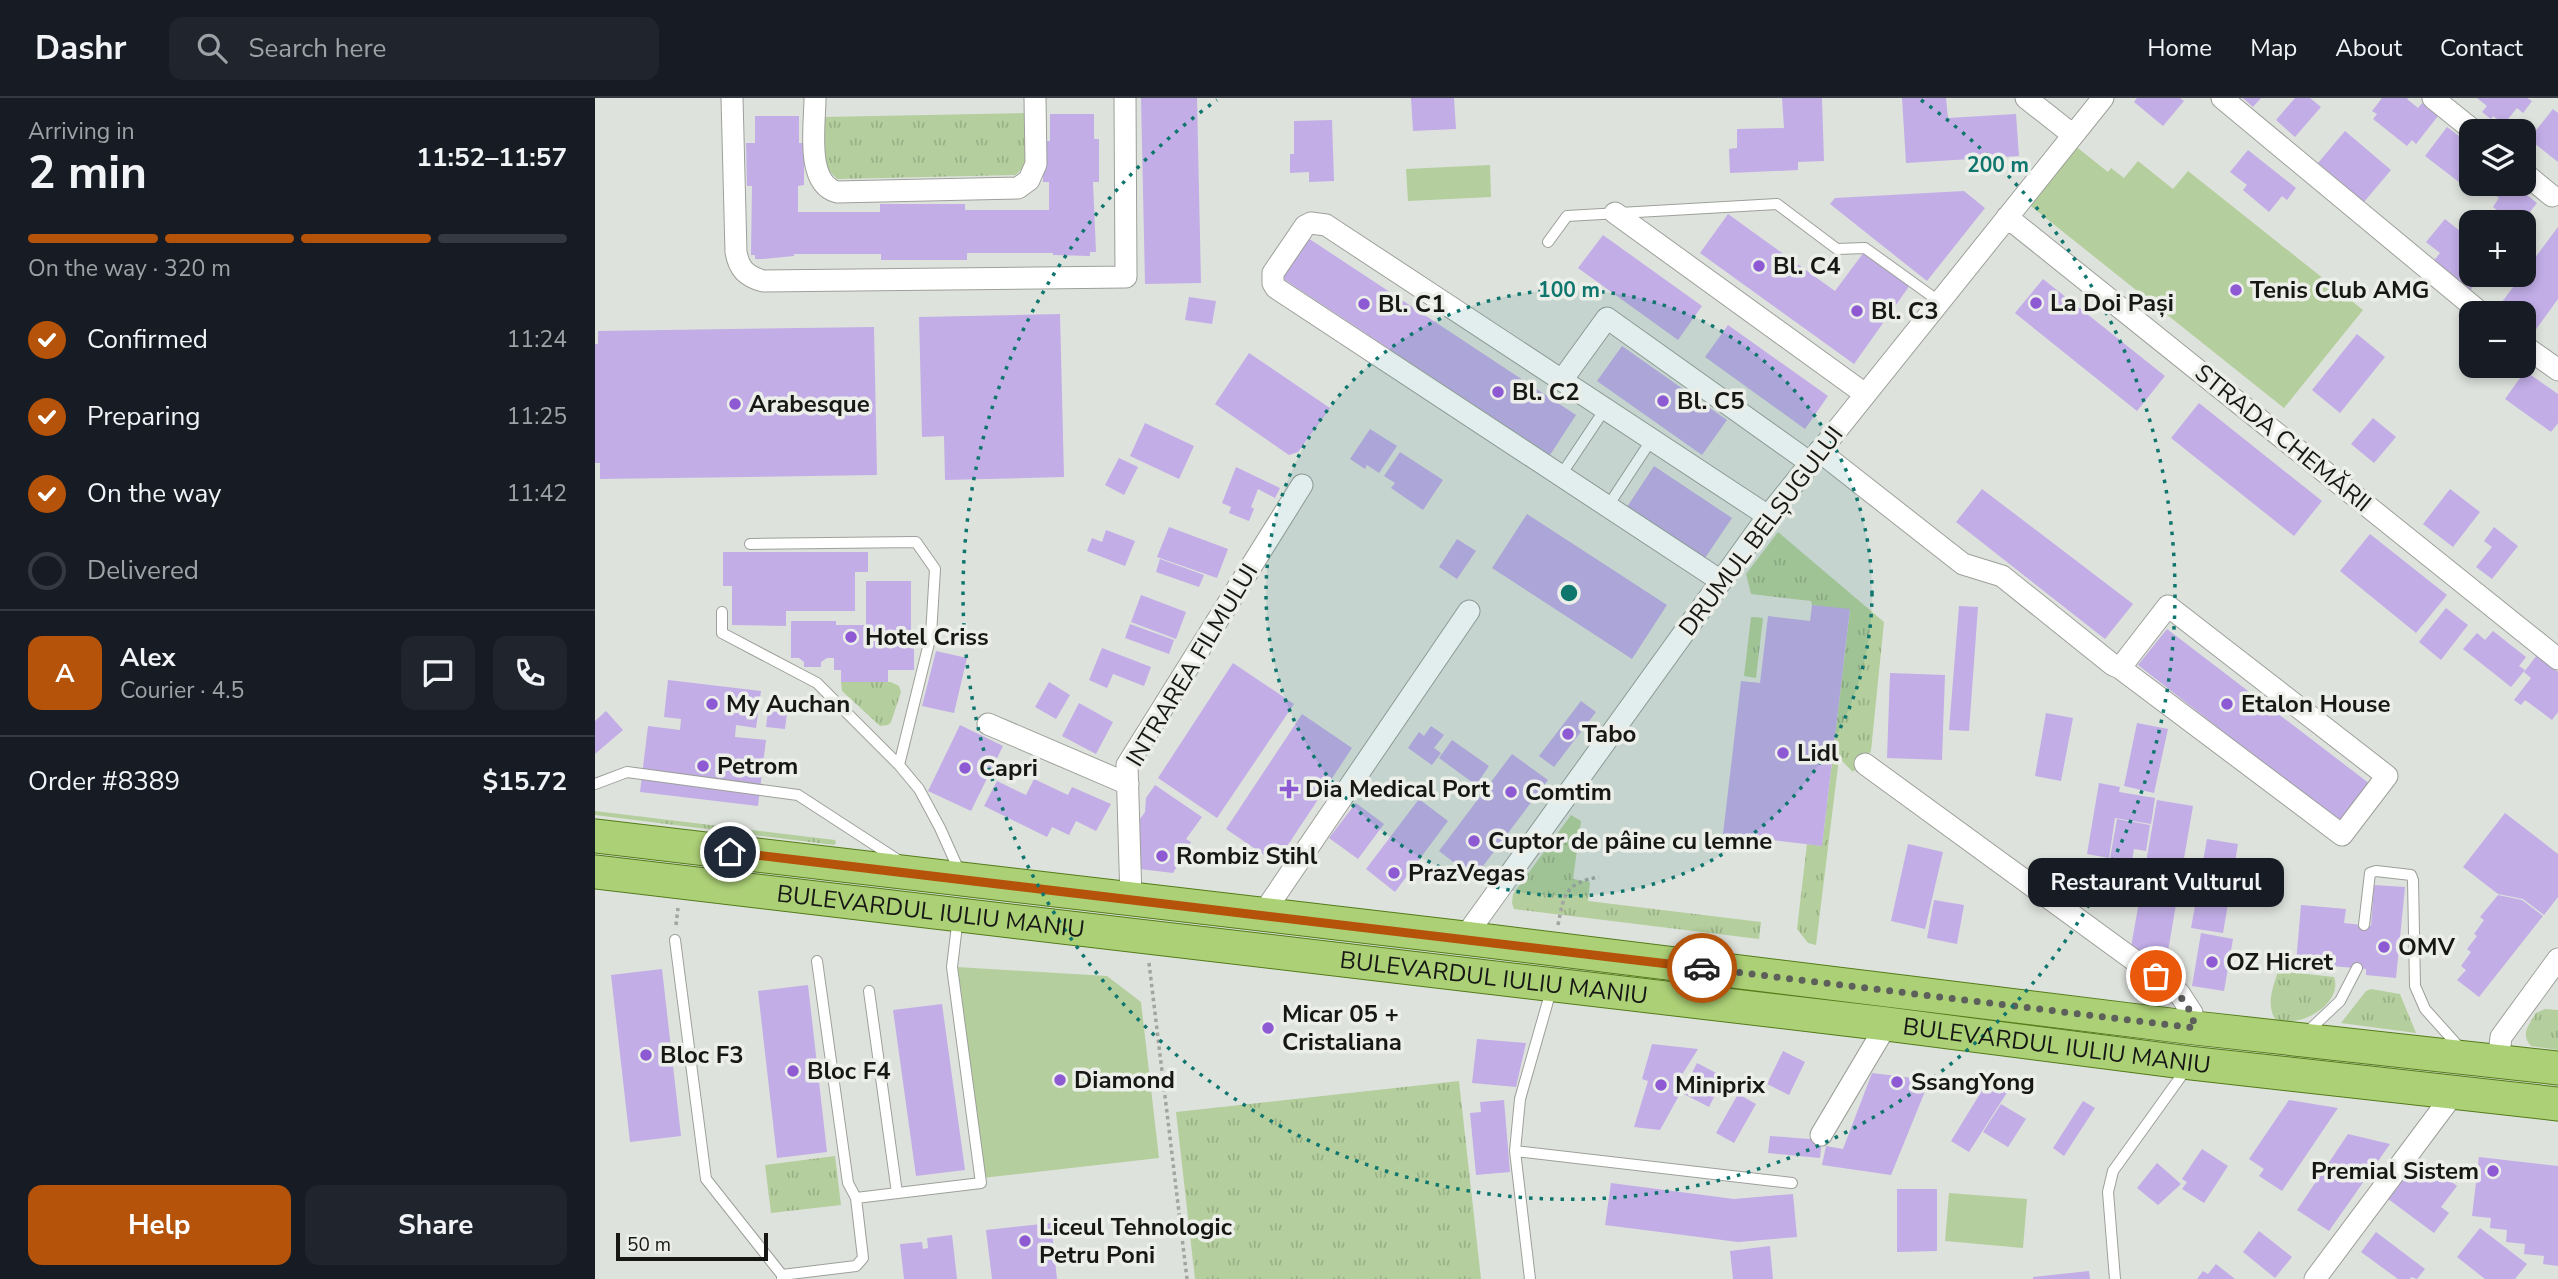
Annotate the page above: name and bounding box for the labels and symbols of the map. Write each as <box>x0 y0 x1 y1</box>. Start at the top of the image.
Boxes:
text: 200 m <box>1967 151 2029 179</box>
place label: Bl. C4 <box>1773 250 1841 282</box>
marker: Bl. C4 <box>1751 258 1767 274</box>
place label: Tenis Club AMG <box>2250 274 2429 306</box>
text: 100 m <box>1538 276 1600 304</box>
marker: Tenis Club AMG <box>2228 282 2244 298</box>
place label: La Doi Pași <box>2050 287 2174 319</box>
place label: Bl. C1 <box>1378 288 1446 320</box>
place label: Bl. C3 <box>1871 295 1939 327</box>
marker: La Doi Pași <box>2028 295 2044 311</box>
marker: Bl. C1 <box>1356 296 1372 312</box>
marker: Bl. C3 <box>1849 303 1865 319</box>
street label: STRADA CHEMĂRII <box>2188 357 2378 519</box>
place label: Bl. C2 <box>1512 376 1580 408</box>
marker: Bl. C2 <box>1490 384 1506 400</box>
place label: Bl. C5 <box>1677 385 1745 417</box>
place label: Arabesque <box>749 388 870 420</box>
marker: Bl. C5 <box>1655 393 1671 409</box>
marker: Arabesque <box>727 396 743 412</box>
street label: DRUMUL BELȘUGULUI <box>1672 420 1850 642</box>
street label: INTRAREA FILMULUI <box>1119 558 1265 772</box>
centre of rings <box>1557 581 1581 605</box>
place label: Hotel Criss <box>865 621 989 653</box>
marker: Hotel Criss <box>843 629 859 645</box>
place label: My Auchan <box>726 688 850 720</box>
place label: Etalon House <box>2241 688 2390 720</box>
marker: My Auchan <box>704 696 720 712</box>
marker: Etalon House <box>2219 696 2235 712</box>
place label: Tabo <box>1582 718 1636 750</box>
marker: Tabo <box>1560 726 1576 742</box>
place label: Lidl <box>1797 737 1839 769</box>
marker: Lidl <box>1775 745 1791 761</box>
place label: Petrom <box>717 750 798 782</box>
place label: Capri <box>979 752 1038 784</box>
marker: Petrom <box>695 758 711 774</box>
marker: Capri <box>957 760 973 776</box>
place label: Dia Medical Port <box>1305 773 1491 805</box>
place label: Comtim <box>1525 776 1612 808</box>
marker: Dia Medical Port <box>1279 779 1299 799</box>
marker: Comtim <box>1503 784 1519 800</box>
pin <box>700 822 760 882</box>
place label: Cuptor de pâine cu lemne <box>1488 825 1772 857</box>
marker: Cuptor de pâine cu lemne <box>1466 833 1482 849</box>
place label: Rombiz Stihl <box>1176 840 1318 872</box>
marker: Rombiz Stihl <box>1154 848 1170 864</box>
place label: PrazVegas <box>1408 857 1525 889</box>
callout: Restaurant Vulturul <box>2028 857 2284 906</box>
marker: PrazVegas <box>1386 865 1402 881</box>
street label: BULEVARDUL IULIU MANIU <box>775 877 1086 945</box>
place label: OMV <box>2398 931 2456 963</box>
courier <box>1667 933 1737 1003</box>
marker: OMV <box>2376 939 2392 955</box>
street label: BULEVARDUL IULIU MANIU <box>1338 944 1650 1012</box>
pin <box>2126 946 2186 1006</box>
place label: OZ Hicret <box>2226 946 2334 978</box>
marker: OZ Hicret <box>2204 954 2220 970</box>
place label: Micar 05 + Cristaliana <box>1282 998 1402 1058</box>
street label: BULEVARDUL IULIU MANIU <box>1901 1010 2212 1081</box>
marker: Micar 05 + Cristaliana <box>1260 1020 1276 1036</box>
place label: Bloc F3 <box>660 1039 744 1071</box>
marker: Bloc F3 <box>638 1047 654 1063</box>
place label: Bloc F4 <box>807 1055 891 1087</box>
marker: Bloc F4 <box>785 1063 801 1079</box>
place label: Diamond <box>1074 1064 1175 1096</box>
place label: SsangYong <box>1911 1066 2035 1098</box>
place label: Miniprix <box>1675 1069 1766 1101</box>
marker: Diamond <box>1052 1072 1068 1088</box>
marker: SsangYong <box>1889 1074 1905 1090</box>
marker: Miniprix <box>1653 1077 1669 1093</box>
place label: Premial Sistem <box>2311 1155 2479 1187</box>
marker: Premial Sistem <box>2485 1163 2501 1179</box>
place label: Liceul Tehnologic Petru Poni <box>1039 1211 1233 1271</box>
scale bar <box>616 1230 768 1262</box>
marker: Liceul Tehnologic Petru Poni <box>1017 1233 1033 1249</box>

